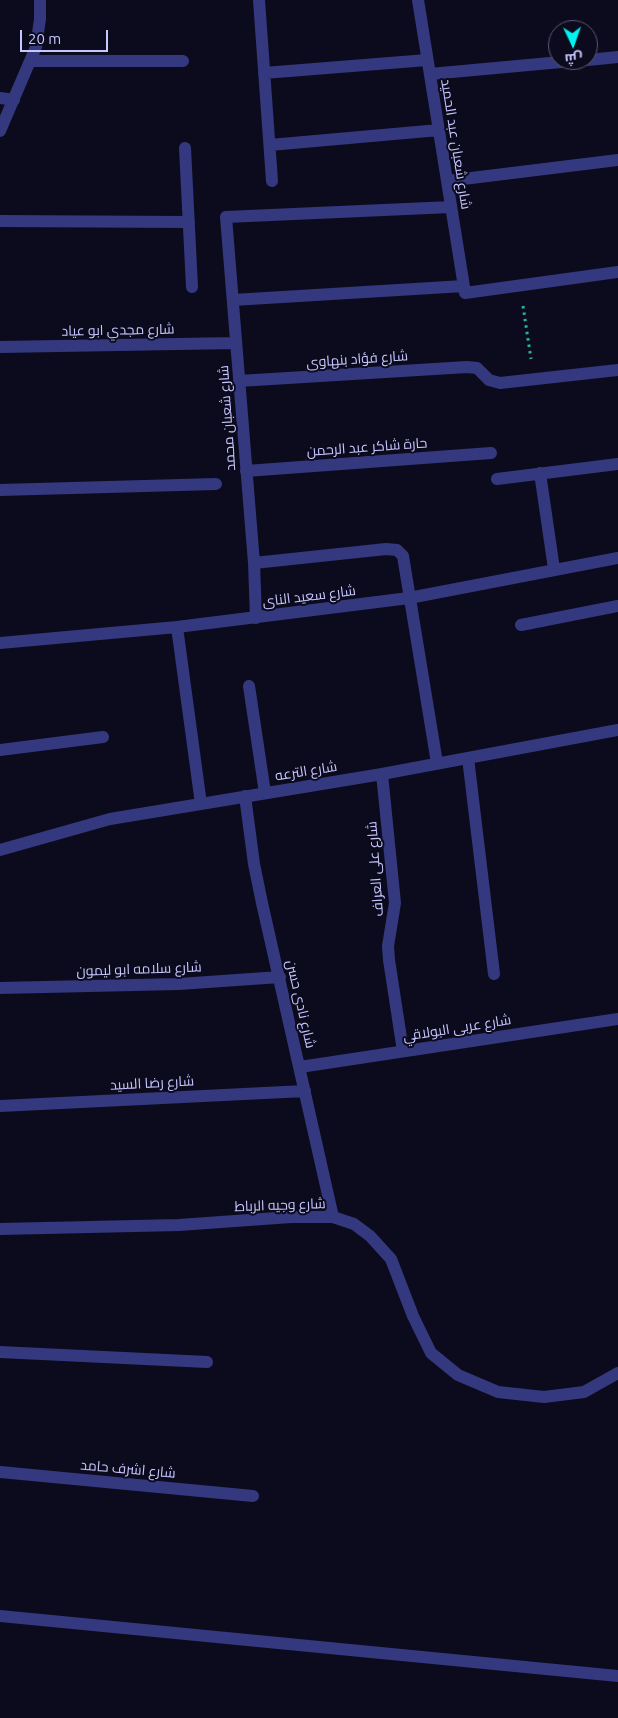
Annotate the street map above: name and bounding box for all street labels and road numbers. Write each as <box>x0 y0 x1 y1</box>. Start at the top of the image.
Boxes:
street label: شارع شعبان عبد الحميد <box>437 78 475 210</box>
street label: شارع مجدي ابو عياد <box>61 321 175 339</box>
street label: شارع فؤاد بنهاوى <box>306 347 408 371</box>
street label: شارع شعبان محمد <box>215 365 239 471</box>
street label: حارة شاكر عبد الرحمن <box>306 434 428 460</box>
street label: شارع سعيد الناى <box>261 582 357 610</box>
street label: شارع الترعه <box>274 758 338 784</box>
street label: شارع على العراف <box>363 821 387 917</box>
street label: شارع سلامه ابو ليمون <box>76 958 202 980</box>
street label: شارع نادى حسن <box>283 958 319 1050</box>
street label: شارع عربى البولاقي <box>402 1011 512 1045</box>
street label: شارع رضا السيد <box>110 1072 194 1094</box>
street label: شارع وجيه الرباط <box>234 1195 326 1215</box>
street label: شارع اشرف حامد <box>80 1456 176 1482</box>

